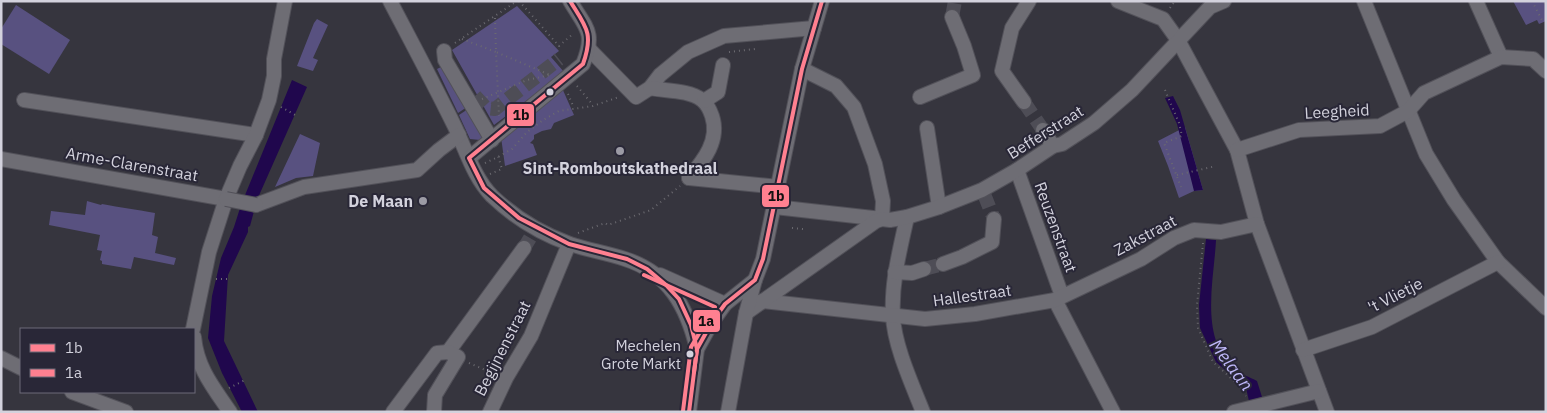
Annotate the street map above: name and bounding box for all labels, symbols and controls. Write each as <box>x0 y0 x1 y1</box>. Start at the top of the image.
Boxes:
unlabelled marker <box>545 87 555 97</box>
street label: Leegheid <box>1304 99 1370 123</box>
street label: Befferstraat <box>1003 101 1087 163</box>
line badge: 1b <box>506 103 535 127</box>
text: 1b <box>513 106 529 124</box>
street label: Arme-Clarenstraat <box>64 143 200 185</box>
marker: Sint-Romboutskathedraal <box>614 145 626 157</box>
place label: Sint-Romboutskathedraal <box>523 158 718 178</box>
street label: Reuzenstraat <box>1030 179 1082 275</box>
line badge: 1b <box>761 184 790 208</box>
text: 1b <box>768 187 784 205</box>
place label: De Maan <box>348 191 413 211</box>
marker: De Maan <box>417 195 429 207</box>
street label: Zakstraat <box>1110 210 1180 260</box>
street label: 't Vlietje <box>1364 273 1426 317</box>
street label: Hallestraat <box>931 280 1013 310</box>
street label: Begijnenstraat <box>469 297 535 399</box>
line badge: 1a <box>692 309 721 333</box>
text: 1a <box>698 312 714 330</box>
legend <box>20 328 195 393</box>
water label: Melaan <box>1204 334 1258 395</box>
place label: Mechelen Grote Markt <box>601 336 681 373</box>
text: 1b <box>65 338 83 357</box>
marker: Mechelen Grote Markt <box>685 349 695 359</box>
text: 1a <box>65 363 82 382</box>

